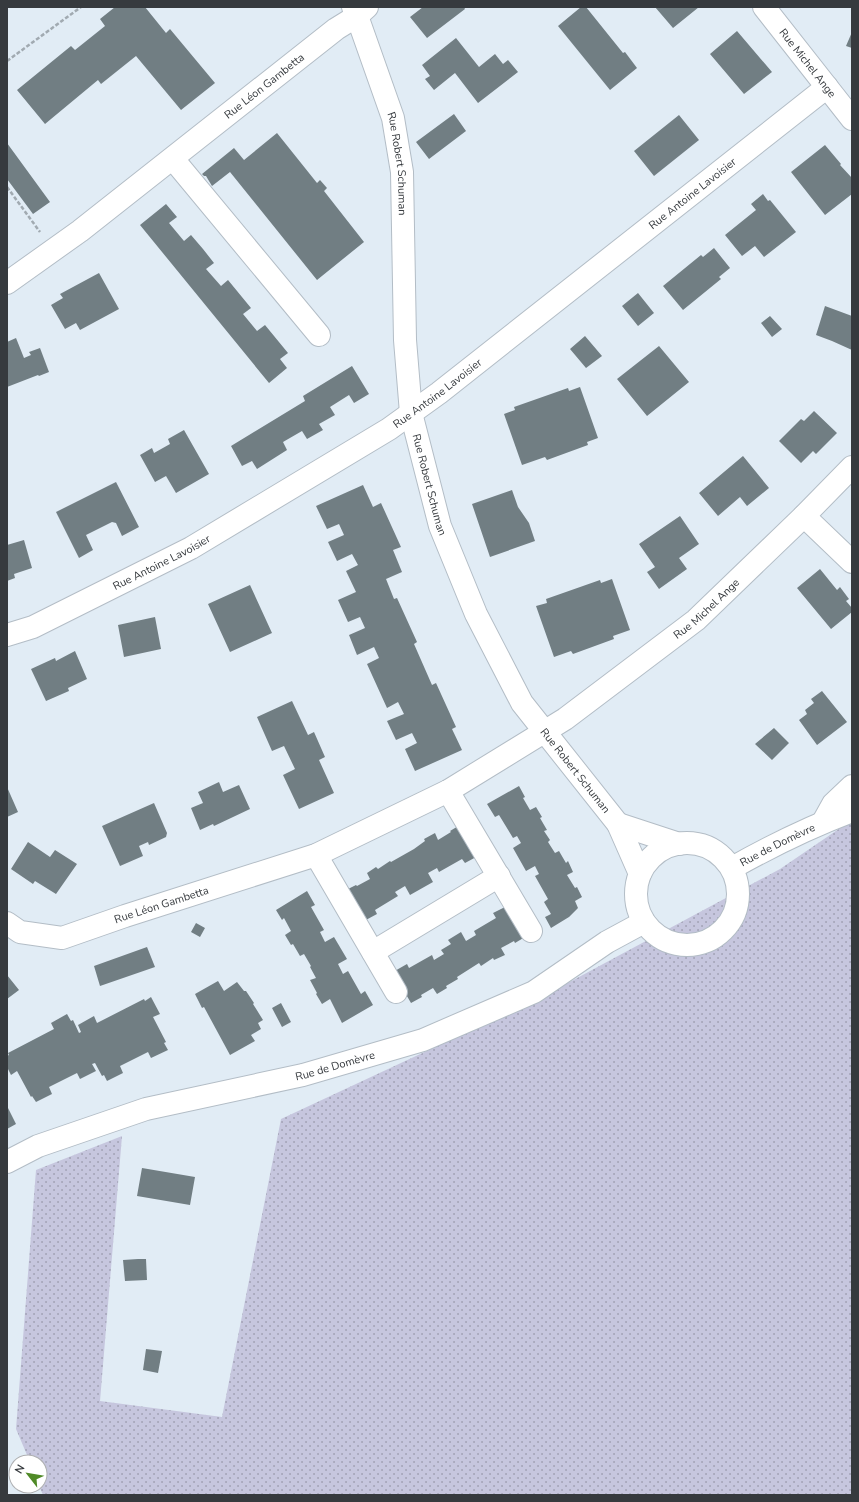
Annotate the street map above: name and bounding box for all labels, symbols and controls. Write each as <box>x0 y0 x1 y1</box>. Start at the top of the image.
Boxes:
street label: Rue Michel Ange <box>776 25 840 101</box>
street label: Rue Léon Gambetta <box>221 49 307 122</box>
street label: Rue Robert Schuman <box>384 110 410 216</box>
street label: Rue Antoine Lavoisier <box>645 154 739 232</box>
street label: Rue Antoine Lavoisier <box>390 355 485 431</box>
street label: Rue Robert Schuman <box>409 432 451 538</box>
street label: Rue Antoine Lavoisier <box>110 531 213 593</box>
street label: Rue Michel Ange <box>670 575 743 642</box>
street label: Rue Robert Schuman <box>537 725 614 816</box>
street label: Rue de Domèvre <box>737 820 817 870</box>
street label: Rue Léon Gambetta <box>112 882 210 927</box>
street label: Rue de Domèvre <box>294 1047 377 1084</box>
north arrow <box>8 1454 48 1494</box>
text: N <box>11 1462 28 1476</box>

